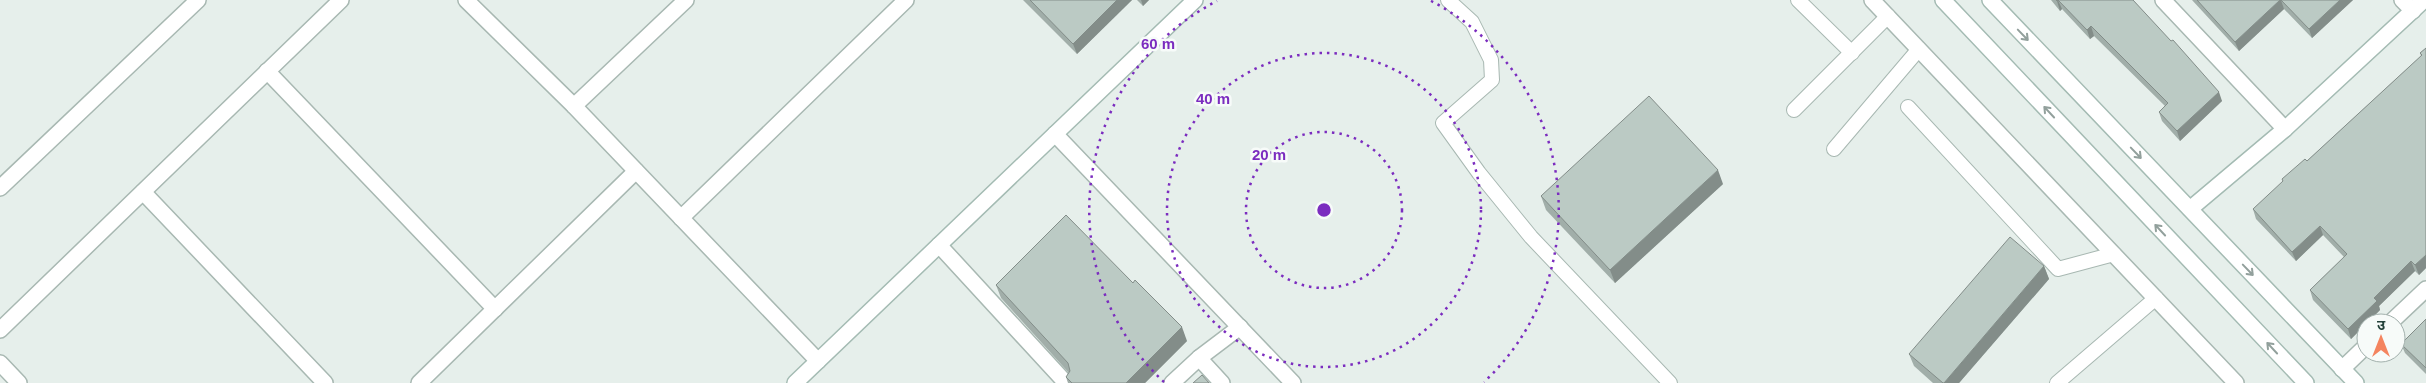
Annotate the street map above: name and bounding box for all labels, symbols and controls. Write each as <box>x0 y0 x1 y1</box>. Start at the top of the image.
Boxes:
one-way arrow <box>2017 29 2029 42</box>
text: 60 m <box>1141 35 1175 52</box>
text: 40 m <box>1196 90 1230 107</box>
one-way arrow <box>2043 105 2055 118</box>
text: 20 m <box>1252 146 1286 163</box>
one-way arrow <box>2130 146 2142 159</box>
centre of rings <box>1315 201 1333 219</box>
one-way arrow <box>2155 224 2167 236</box>
one-way arrow <box>2242 264 2254 276</box>
north arrow <box>2356 313 2406 363</box>
text: उ <box>2377 317 2386 333</box>
one-way arrow <box>2266 341 2278 354</box>

